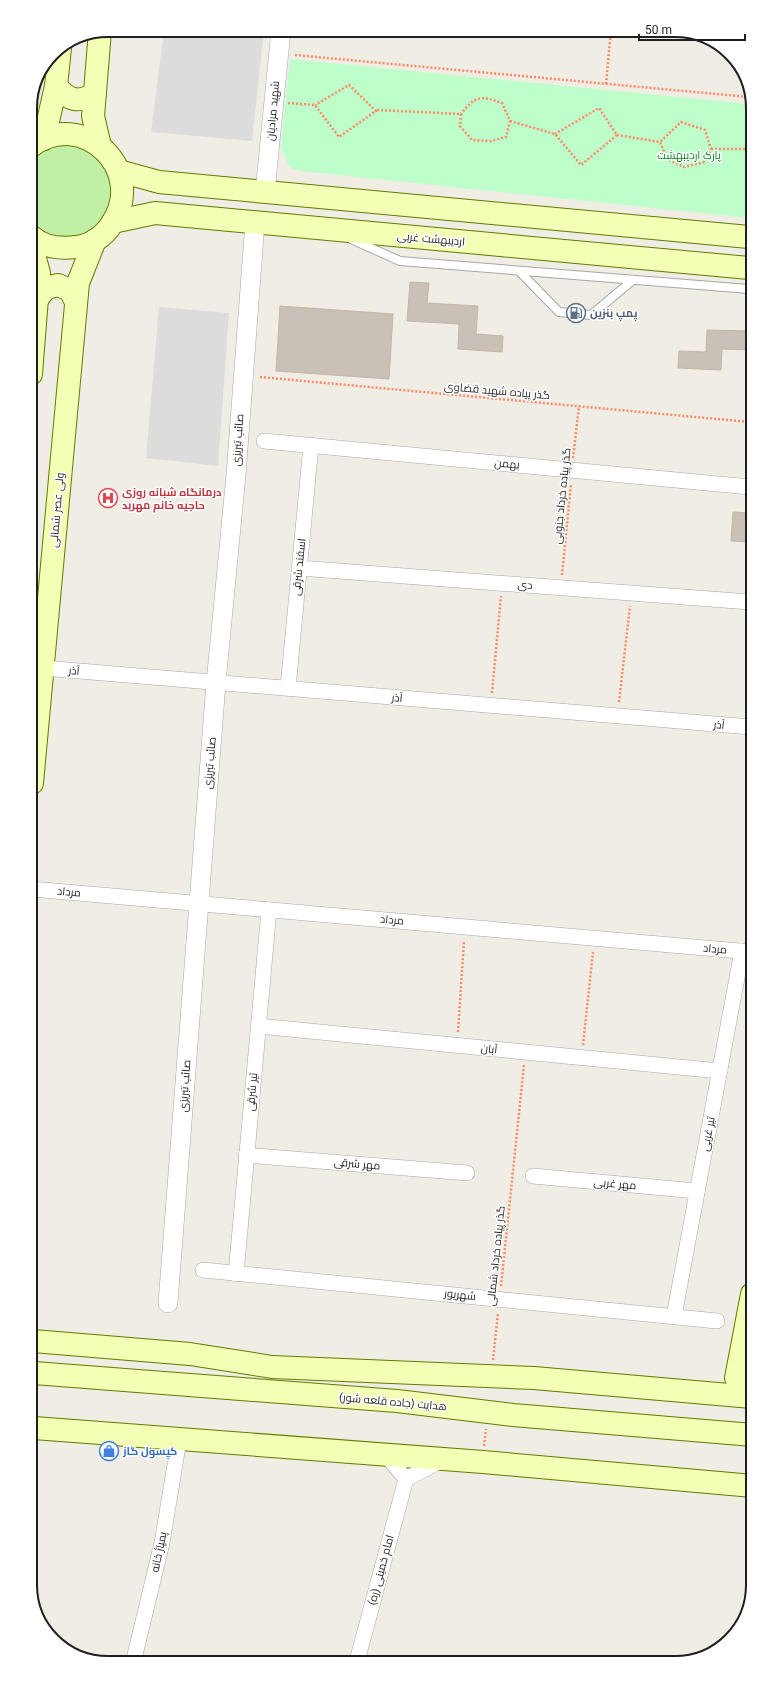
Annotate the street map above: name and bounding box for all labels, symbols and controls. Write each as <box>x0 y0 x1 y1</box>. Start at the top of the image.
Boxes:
scale bar <box>639 16 745 42</box>
text: 50 m <box>645 23 672 37</box>
street label: شهید مرادیان <box>264 80 282 142</box>
park label: پارک اردیبهشت <box>657 149 721 162</box>
street label: اردیبهشت غربی <box>396 230 466 248</box>
fuel station icon: پمپ بنزین <box>565 302 587 324</box>
place label: پمپ بنزین <box>590 307 637 322</box>
street label: گذر پیاده شهید قضاوی <box>444 380 550 402</box>
street label: صائب تبریزی <box>230 413 246 467</box>
street label: گذر پیاده خرداد جنوبی <box>550 447 574 545</box>
street label: بهمن <box>494 456 520 472</box>
street label: ولی عصر شمالی <box>47 472 67 548</box>
place label: درمانگاه شبانه‌ روزی حاجیه‌ خانم مهربد <box>122 486 222 513</box>
hospital icon: درمانگاه شبانه‌ روزی حاجیه‌ خانم مهربد <box>97 487 119 509</box>
street label: اسفند شرقی <box>290 538 308 596</box>
street label: دی <box>517 578 533 592</box>
street label: آذر <box>67 664 80 678</box>
street label: آذر <box>390 691 403 705</box>
street label: آذر <box>712 718 725 732</box>
street label: صائب تبریزی <box>201 736 219 790</box>
street label: مرداد <box>57 884 81 900</box>
street label: مرداد <box>380 912 404 928</box>
street label: مرداد <box>703 941 727 957</box>
street label: آبان <box>480 1042 498 1056</box>
street label: صائب تبریزی <box>177 1059 193 1113</box>
street label: تیر شرقی <box>244 1072 260 1112</box>
street label: تیر غربی <box>698 1116 718 1152</box>
street label: مهر شرقی <box>333 1155 381 1173</box>
street label: مهر غربی <box>593 1176 637 1192</box>
street label: گذر پیاده خرداد شمالی <box>484 1205 508 1307</box>
street label: شهریور <box>442 1287 477 1303</box>
street label: هدایت (جاده قلعه شور) <box>339 1391 447 1413</box>
shop icon: کپسول گاز <box>98 1440 120 1462</box>
place label: کپسول گاز <box>122 1445 177 1460</box>
street label: پمپاژ خانه <box>148 1530 170 1573</box>
street label: امام خمینی (ره) <box>365 1533 398 1607</box>

